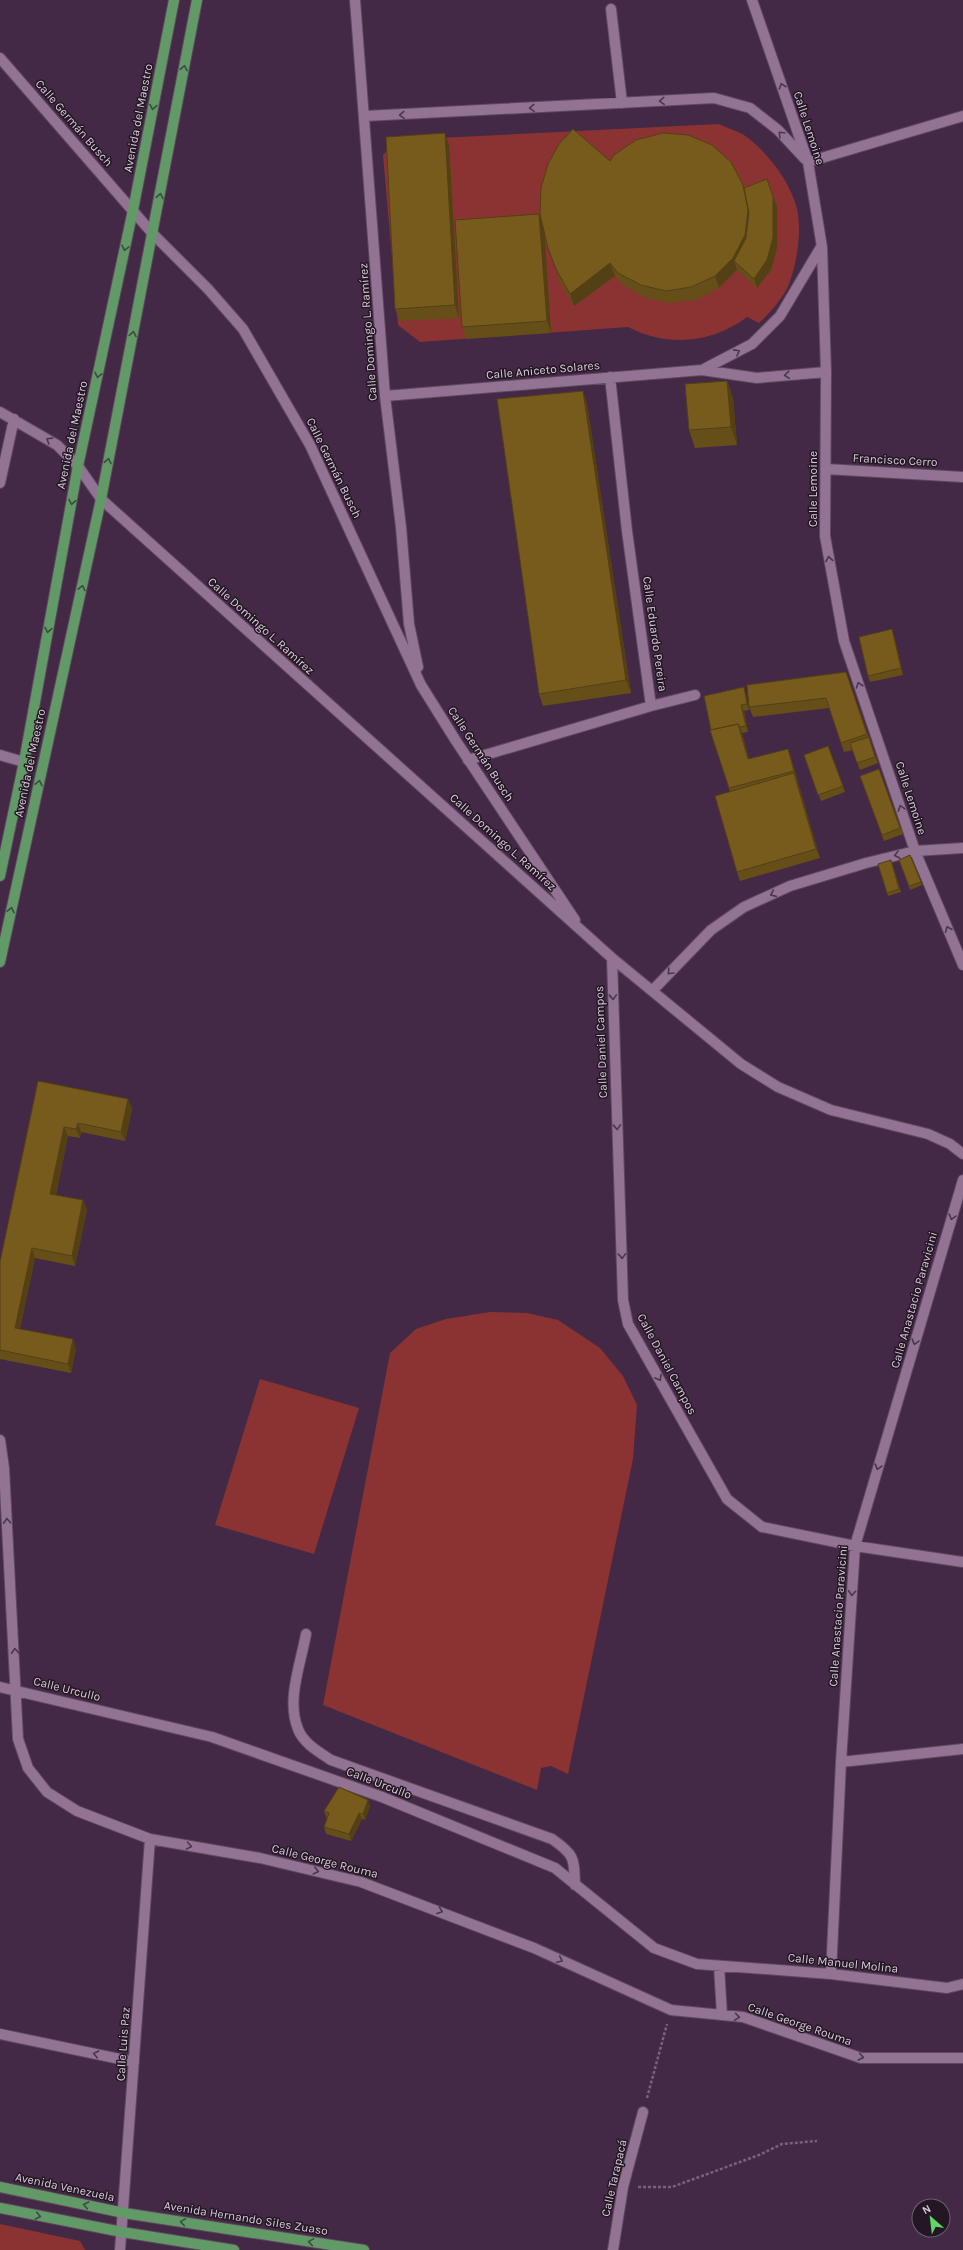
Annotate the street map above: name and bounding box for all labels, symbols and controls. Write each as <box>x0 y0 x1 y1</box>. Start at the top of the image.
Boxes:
street label: Avenida del Maestro <box>121 63 155 173</box>
one-way arrow <box>179 65 188 71</box>
street label: Calle Germán Busch <box>33 77 115 169</box>
one-way arrow <box>778 82 786 89</box>
street label: Calle Lemoine <box>791 90 827 166</box>
one-way arrow <box>659 97 665 106</box>
one-way arrow <box>150 104 158 110</box>
one-way arrow <box>529 104 535 112</box>
one-way arrow <box>399 110 405 119</box>
one-way arrow <box>778 131 786 139</box>
one-way arrow <box>155 193 164 199</box>
one-way arrow <box>122 245 130 251</box>
street label: Calle Domingo L. Ramírez <box>356 262 380 401</box>
one-way arrow <box>129 330 137 337</box>
one-way arrow <box>733 349 740 357</box>
street label: Calle Aniceto Solares <box>485 358 601 382</box>
one-way arrow <box>784 371 790 380</box>
one-way arrow <box>94 372 102 378</box>
street label: Avenida del Maestro <box>54 380 90 490</box>
street label: Calle Germán Busch <box>304 415 364 521</box>
one-way arrow <box>46 438 53 445</box>
street label: Calle Lemoine <box>806 451 820 527</box>
street label: Francisco Cerro <box>852 451 938 469</box>
one-way arrow <box>104 458 112 464</box>
one-way arrow <box>68 499 76 505</box>
one-way arrow <box>826 556 834 562</box>
street label: Calle Domingo L. Ramírez <box>205 575 317 678</box>
street label: Calle Eduardo Pereira <box>640 576 670 692</box>
one-way arrow <box>77 584 85 591</box>
one-way arrow <box>45 627 53 633</box>
one-way arrow <box>855 682 864 689</box>
street label: Calle Germán Busch <box>445 704 517 804</box>
street label: Avenida del Maestro <box>12 708 48 818</box>
street label: Calle Lemoine <box>893 760 929 836</box>
one-way arrow <box>34 780 42 786</box>
street label: Calle Domingo L. Ramírez <box>447 791 559 894</box>
one-way arrow <box>897 805 905 812</box>
one-way arrow <box>893 851 900 859</box>
one-way arrow <box>769 889 777 897</box>
one-way arrow <box>7 907 15 913</box>
one-way arrow <box>945 926 953 934</box>
one-way arrow <box>668 967 675 975</box>
street label: Calle Daniel Campos <box>592 986 610 1098</box>
one-way arrow <box>609 994 617 1000</box>
one-way arrow <box>613 1124 621 1130</box>
one-way arrow <box>948 1214 957 1221</box>
street label: Calle Anastacio Paravicini <box>888 1230 940 1370</box>
one-way arrow <box>617 1253 626 1259</box>
street label: Calle Daniel Campos <box>634 1311 700 1417</box>
one-way arrow <box>911 1338 920 1345</box>
one-way arrow <box>654 1374 661 1381</box>
one-way arrow <box>874 1463 883 1470</box>
one-way arrow <box>3 1518 12 1524</box>
street label: Calle Anastacio Paravicini <box>826 1545 850 1687</box>
one-way arrow <box>847 1590 856 1596</box>
one-way arrow <box>10 1648 19 1654</box>
street label: Calle Urcullo <box>32 1674 102 1704</box>
street label: Calle Urcullo <box>344 1764 414 1802</box>
one-way arrow <box>186 1841 192 1849</box>
street label: Calle George Rouma <box>270 1841 380 1881</box>
one-way arrow <box>313 1867 319 1875</box>
one-way arrow <box>436 1906 443 1914</box>
street label: Calle Manuel Molina <box>787 1950 899 1976</box>
one-way arrow <box>556 1955 564 1963</box>
street label: Calle George Rouma <box>746 2000 854 2048</box>
street label: Calle Luis Paz <box>113 2006 133 2082</box>
one-way arrow <box>734 2012 740 2021</box>
one-way arrow <box>93 2050 99 2059</box>
one-way arrow <box>857 2052 864 2061</box>
street label: Calle Tarapacá <box>598 2138 630 2218</box>
street label: Avenida Venezuela <box>14 2170 116 2204</box>
street label: Avenida Hernando Siles Zuaso <box>163 2198 329 2238</box>
north arrow <box>911 2198 951 2238</box>
one-way arrow <box>83 2201 89 2209</box>
text: N <box>920 2202 933 2217</box>
one-way arrow <box>35 2211 41 2219</box>
one-way arrow <box>180 2218 186 2227</box>
one-way arrow <box>308 2238 314 2247</box>

